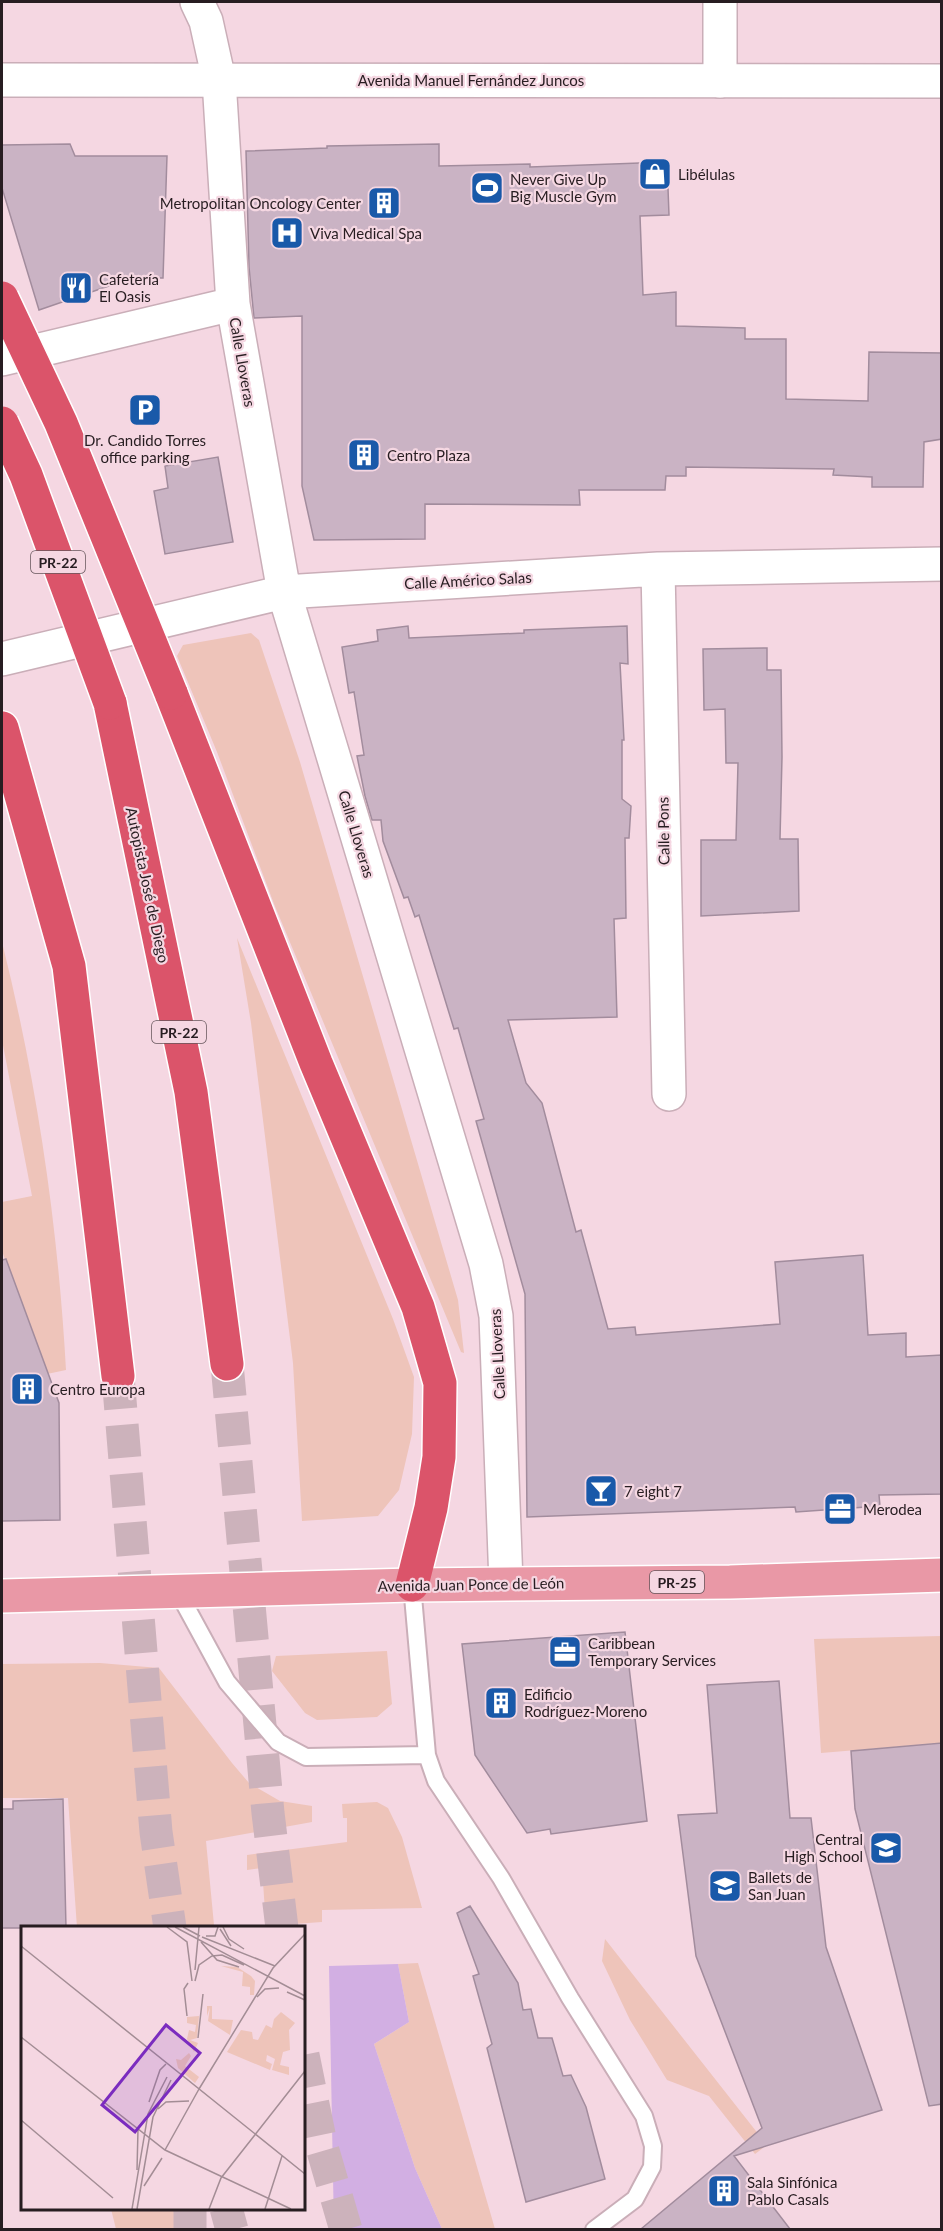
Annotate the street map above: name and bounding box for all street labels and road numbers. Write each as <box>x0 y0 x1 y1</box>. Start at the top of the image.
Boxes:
street label: Avenida Manuel Fernández Juncos <box>358 71 584 89</box>
street label: Calle Lloveras <box>226 316 260 408</box>
road number: PR-22 <box>31 551 85 573</box>
street label: Calle Américo Salas <box>404 568 532 592</box>
street label: Calle Lloveras <box>335 788 379 880</box>
street label: Calle Pons <box>653 797 673 865</box>
street label: Autopista José de Diego <box>123 805 173 965</box>
road number: PR-22 <box>152 1021 206 1043</box>
street label: Calle Lloveras <box>486 1308 508 1400</box>
road number: PR-25 <box>650 1571 704 1593</box>
street label: Avenida Juan Ponce de León <box>377 1573 565 1595</box>

